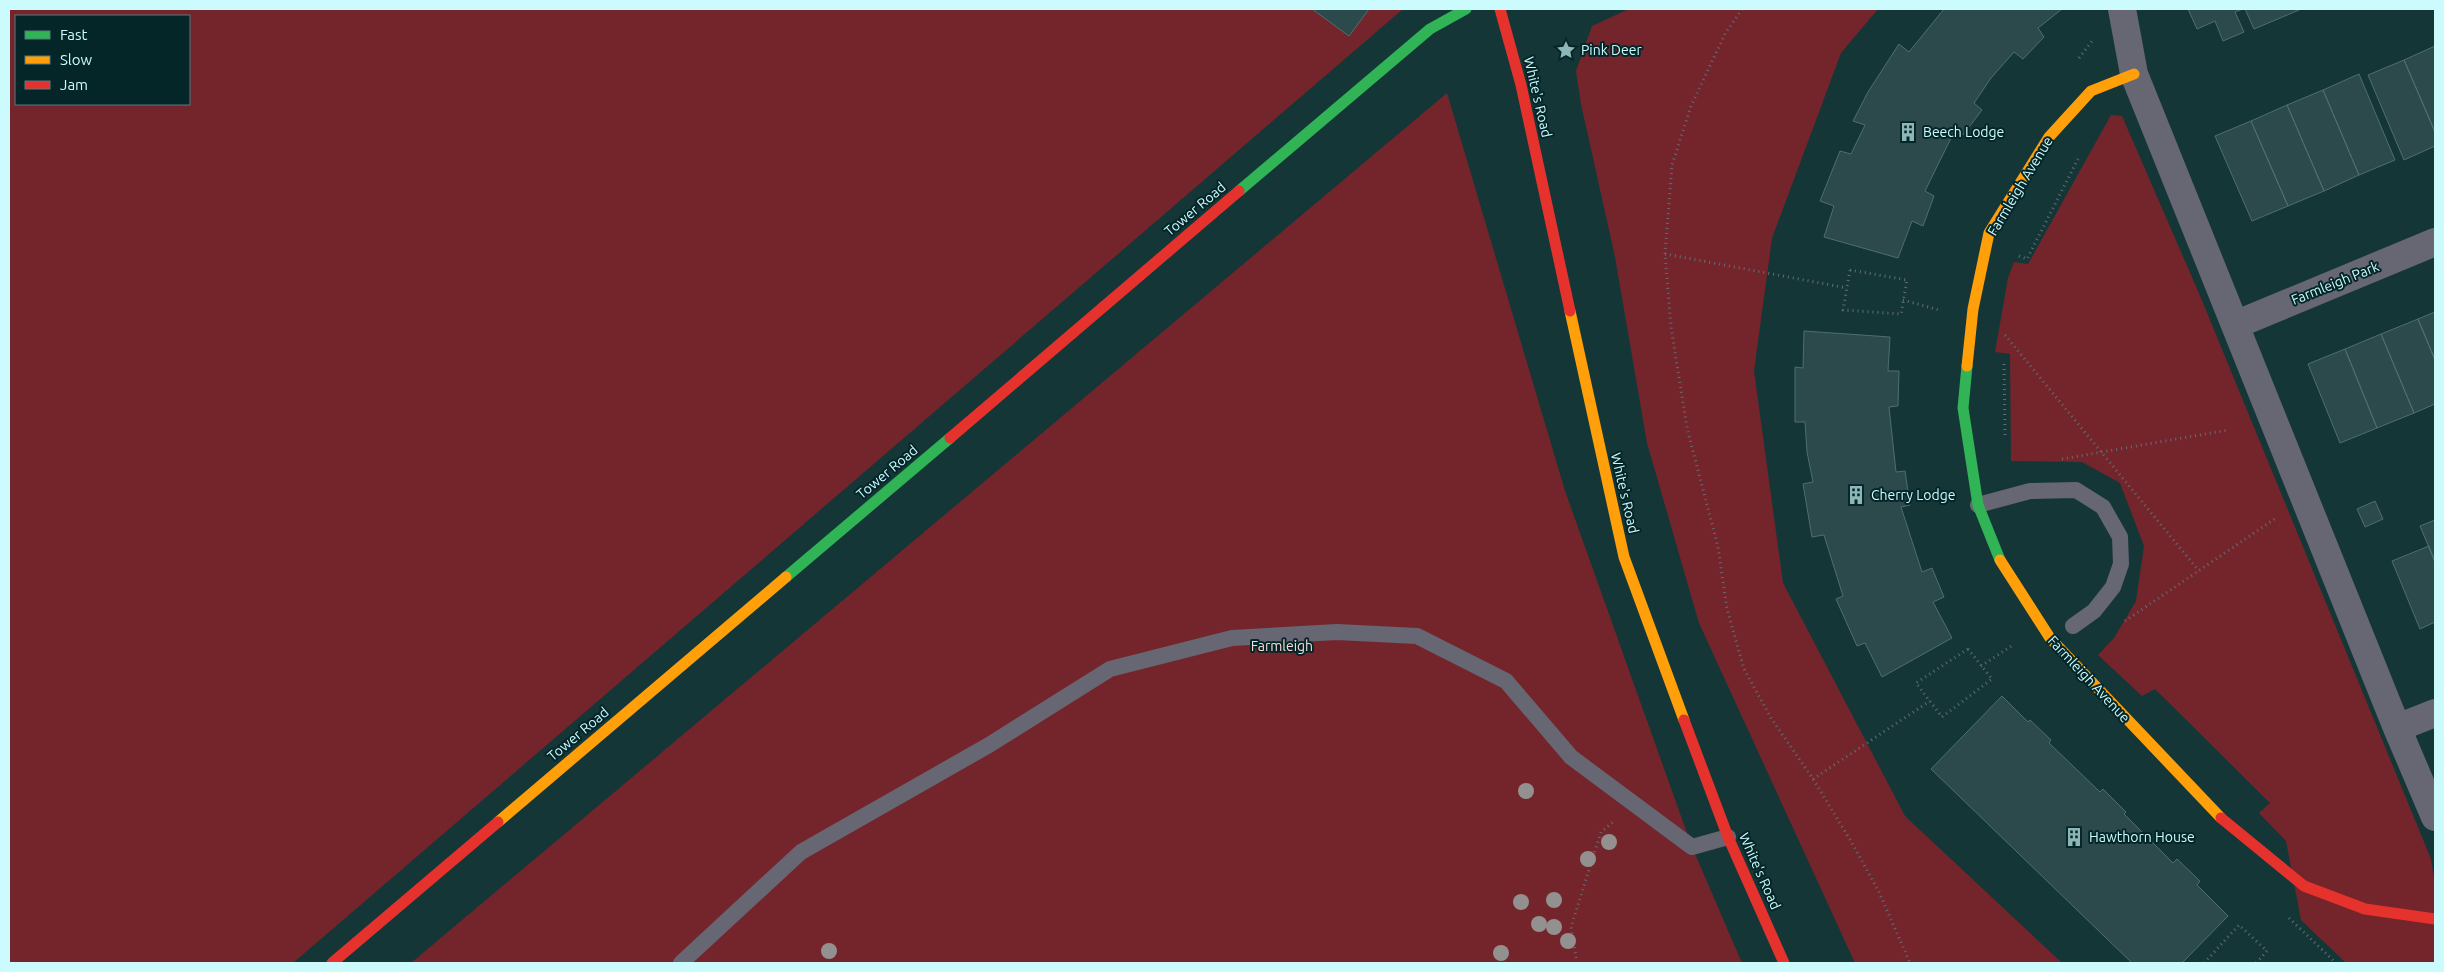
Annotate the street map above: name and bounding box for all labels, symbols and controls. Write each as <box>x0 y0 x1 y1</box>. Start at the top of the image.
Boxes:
legend <box>15 15 190 105</box>
text: Fast <box>60 26 88 43</box>
place icon: Pink Deer <box>1555 39 1577 61</box>
place label: Pink Deer <box>1581 42 1642 58</box>
text: Slow <box>60 51 93 68</box>
street label: White's Road <box>1521 55 1555 139</box>
text: Jam <box>60 76 88 93</box>
building icon: Beech Lodge <box>1897 121 1919 143</box>
place label: Beech Lodge <box>1923 124 2004 140</box>
street label: Farmleigh Avenue <box>1984 134 2056 238</box>
street label: Tower Road <box>1161 179 1229 239</box>
street label: Farmleigh Park <box>2289 258 2381 308</box>
street label: Tower Road <box>853 442 921 502</box>
street label: White's Road <box>1608 451 1642 535</box>
building icon: Cherry Lodge <box>1845 484 1867 506</box>
place label: Cherry Lodge <box>1871 487 1955 503</box>
street label: Farmleigh Avenue <box>2045 632 2133 726</box>
park label: Farmleigh <box>1251 638 1313 654</box>
street label: Tower Road <box>544 704 612 764</box>
building icon: Hawthorn House <box>2063 826 2085 848</box>
place label: Hawthorn House <box>2089 829 2195 845</box>
street label: White's Road <box>1736 830 1784 912</box>

